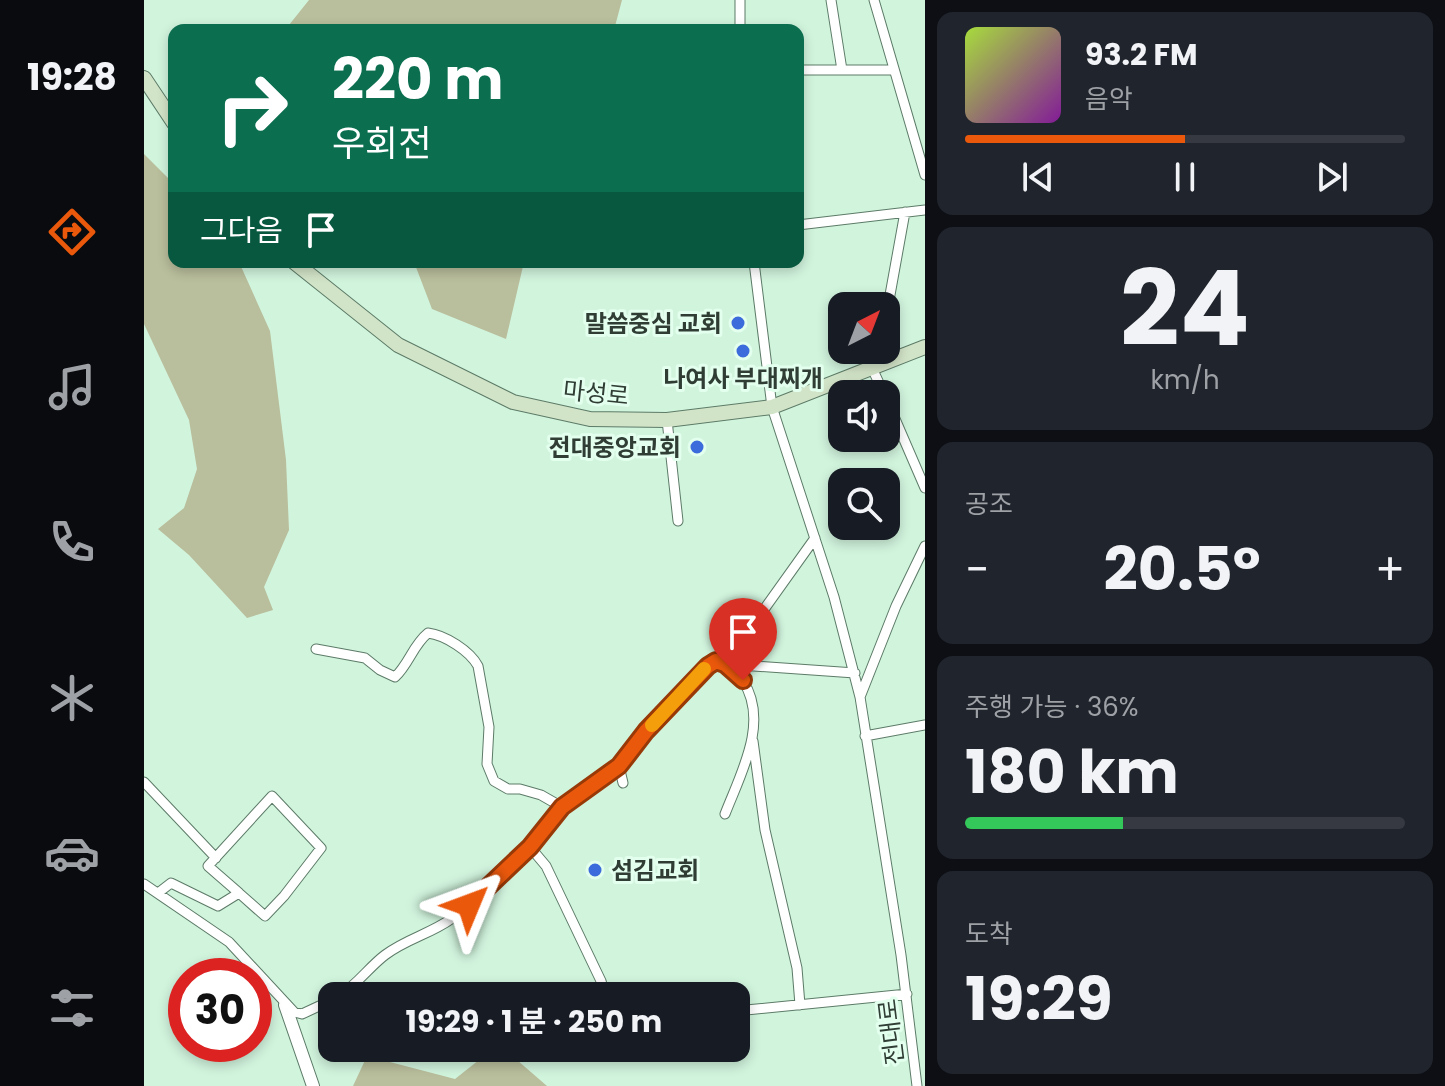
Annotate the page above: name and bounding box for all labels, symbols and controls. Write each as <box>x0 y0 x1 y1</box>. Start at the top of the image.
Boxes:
text: 93.2 FM <box>1085 33 1198 76</box>
text: 220 m <box>332 40 504 119</box>
text: 19:28 <box>27 52 117 103</box>
icon: right <box>200 56 304 160</box>
text: 음악 <box>1085 81 1133 117</box>
text: 우회전 <box>332 118 431 169</box>
icon: previous <box>1016 155 1060 199</box>
icon: pause <box>1163 155 1207 199</box>
icon: next <box>1310 155 1354 199</box>
icon: directions <box>44 204 100 260</box>
icon: arrive <box>299 208 343 252</box>
text: 그다음 <box>200 209 283 252</box>
text: 24 <box>1120 236 1250 381</box>
north arrow <box>828 292 900 364</box>
map controls <box>828 292 900 540</box>
place label: 말씀중심 교회 <box>584 307 722 340</box>
marker: 말씀중심 교회 <box>729 314 747 332</box>
marker: 나여사 부대찌개 <box>734 342 752 360</box>
icon: music <box>44 359 100 415</box>
place label: 나여사 부대찌개 <box>663 362 823 395</box>
text: km/h <box>1150 362 1220 398</box>
street label: 마성로 <box>561 373 631 413</box>
button: sound <box>828 380 900 452</box>
place label: 전대중앙교회 <box>549 431 681 464</box>
marker: 전대중앙교회 <box>688 438 706 456</box>
button: search <box>828 468 900 540</box>
text: 공조 <box>965 486 1013 522</box>
icon: phone <box>44 514 100 570</box>
text: 20.5° <box>1104 527 1261 611</box>
text: − <box>965 539 989 600</box>
text: + <box>1375 539 1405 600</box>
pin <box>709 598 777 680</box>
icon: arrive <box>721 610 765 654</box>
icon: climate <box>44 670 100 726</box>
text: 주행 가능 · 36% <box>965 689 1139 725</box>
text: 180 km <box>965 730 1179 814</box>
icon: car <box>44 825 100 881</box>
place label: 섬김교회 <box>611 854 699 887</box>
marker: 섬김교회 <box>586 861 604 879</box>
position arrow <box>427 863 511 947</box>
text: 도착 <box>965 916 1013 952</box>
text: 19:29 <box>965 957 1113 1041</box>
speed limit sign: 30 <box>168 958 272 1062</box>
icon: filters <box>44 980 100 1036</box>
street label: 전대로 <box>871 997 911 1067</box>
text: 19:29 · 1 분 · 250 m <box>406 1000 662 1043</box>

